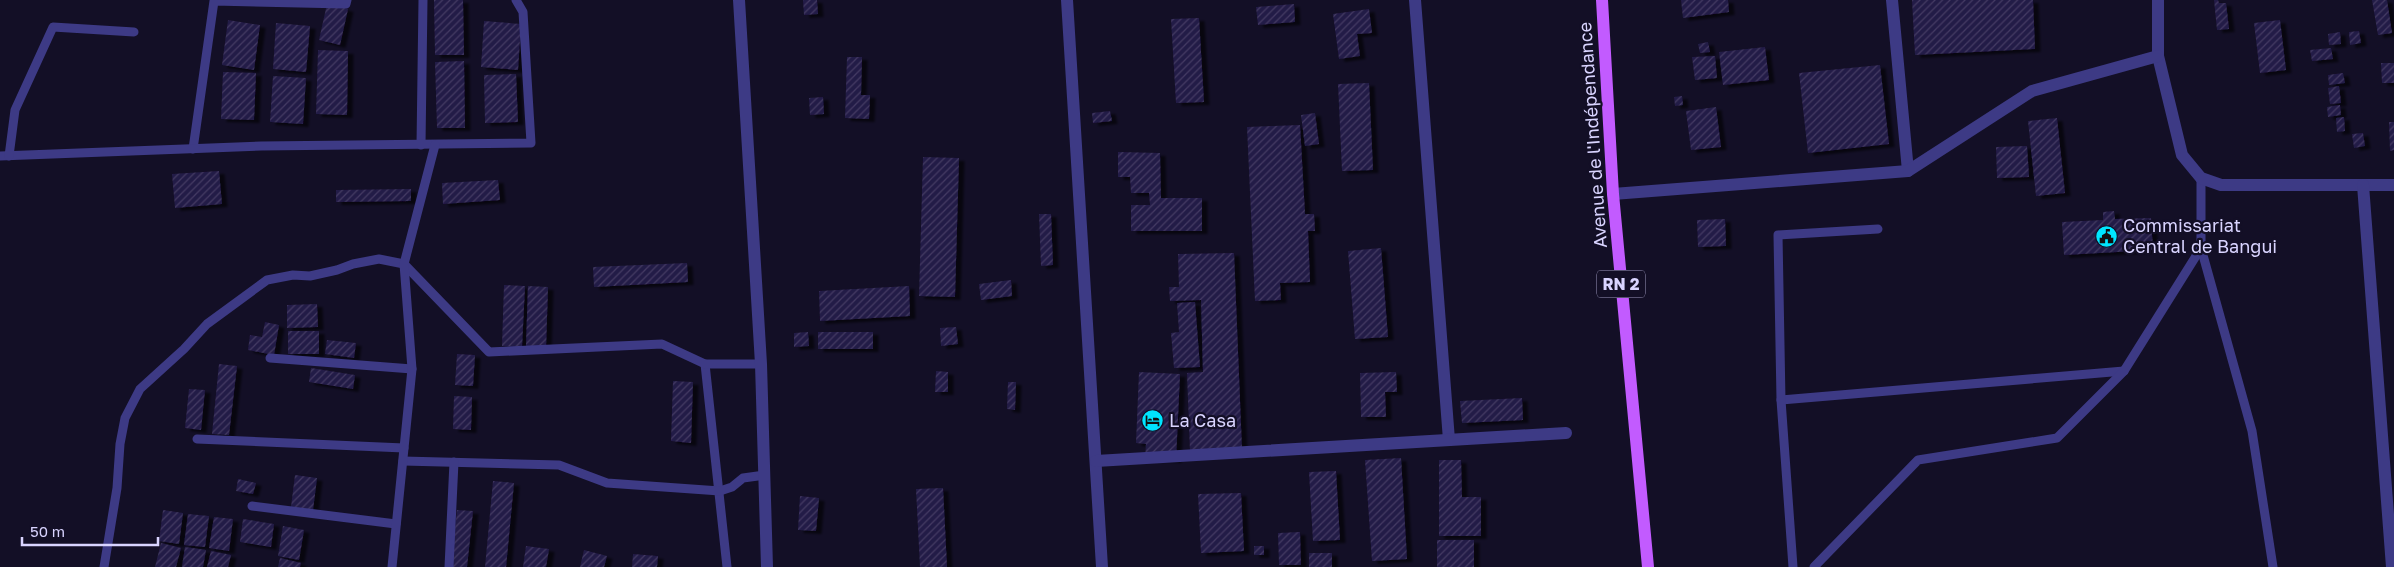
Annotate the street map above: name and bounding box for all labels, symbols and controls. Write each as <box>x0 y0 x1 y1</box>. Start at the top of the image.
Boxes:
street label: Avenue de l'Indépendance <box>1573 21 1611 249</box>
place label: Commissariat Central de Bangui <box>2123 214 2277 257</box>
public building icon: Commissariat Central de Bangui <box>2095 224 2119 248</box>
road number: RN 2 <box>1597 270 1645 298</box>
hotel icon: La Casa <box>1141 409 1165 433</box>
place label: La Casa <box>1169 409 1236 431</box>
scale bar <box>22 514 159 546</box>
text: 50 m <box>30 522 65 540</box>

